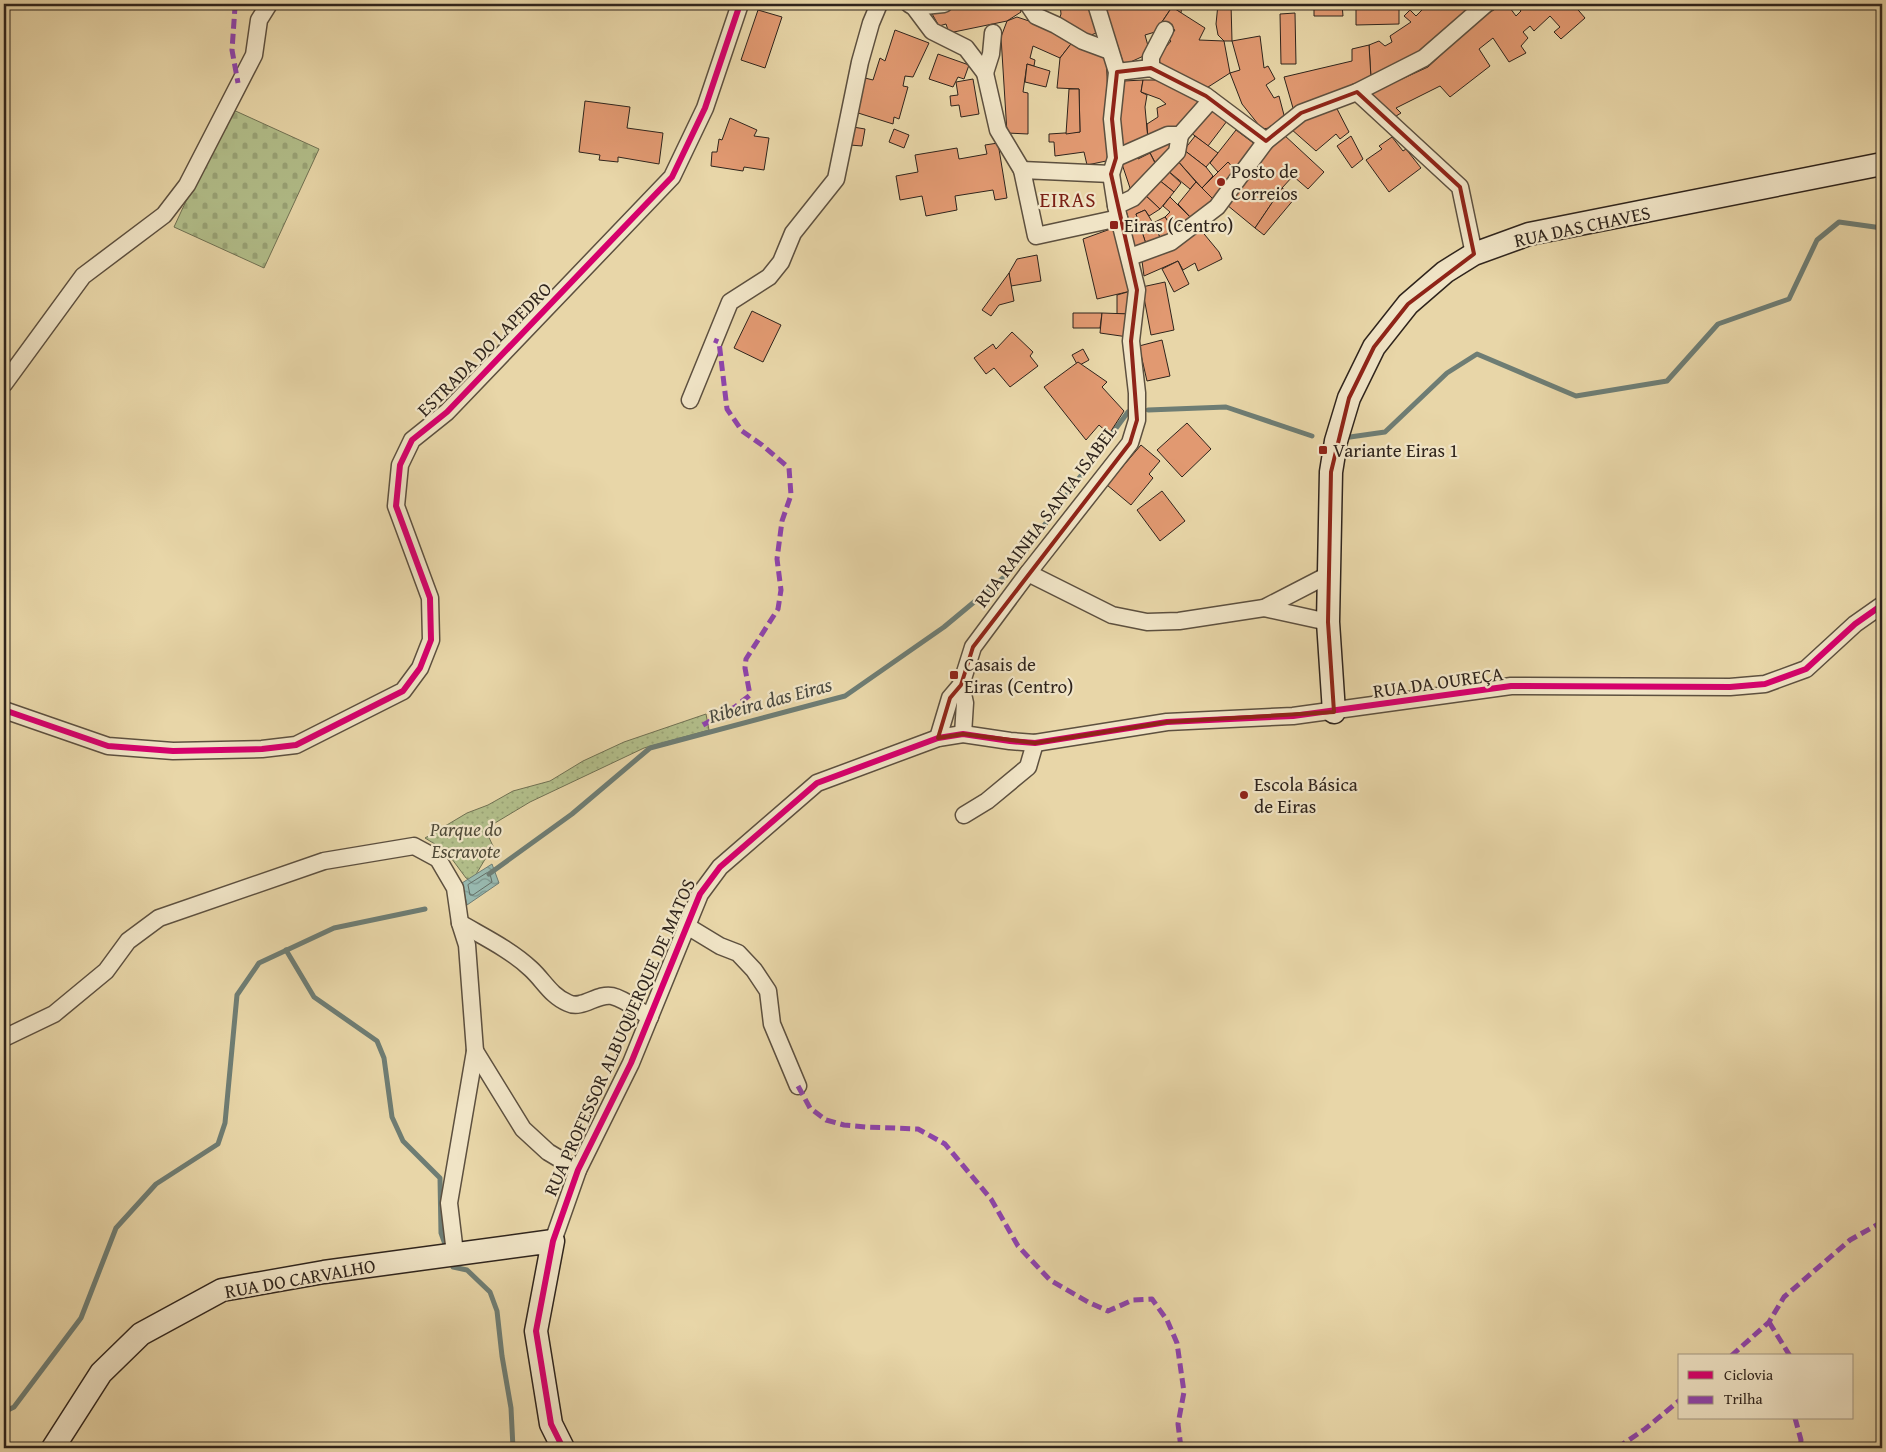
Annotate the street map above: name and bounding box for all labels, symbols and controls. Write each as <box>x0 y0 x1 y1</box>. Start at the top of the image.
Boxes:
place label: Posto de Correios <box>1231 157 1298 207</box>
marker: Posto de Correios <box>1215 176 1227 188</box>
district label: EIRAS <box>1039 184 1097 215</box>
street label: RUA DAS CHAVES <box>1511 198 1653 254</box>
place label: Eiras (Centro) <box>1124 211 1233 239</box>
marker: Eiras (Centro) <box>1108 219 1120 231</box>
street label: ESTRADA DO LAPEDRO <box>410 275 558 423</box>
street label: RUA RAINHA SANTA ISABEL <box>967 419 1123 613</box>
place label: Variante Eiras 1 <box>1333 436 1458 464</box>
marker: Variante Eiras 1 <box>1317 444 1329 456</box>
place label: Casais de Eiras (Centro) <box>964 650 1073 700</box>
street label: RUA DA OUREÇA <box>1371 659 1505 705</box>
water label: Ribeira das Eiras <box>704 669 836 730</box>
marker: Casais de Eiras (Centro) <box>948 669 960 681</box>
place label: Escola Básica de Eiras <box>1254 770 1358 820</box>
marker: Escola Básica de Eiras <box>1238 789 1250 801</box>
park label: Parque do Escravote <box>429 815 502 865</box>
street label: RUA PROFESSOR ALBUQUERQUE DE MATOS <box>536 874 702 1200</box>
street label: RUA DO CARVALHO <box>222 1251 378 1305</box>
legend <box>1678 1354 1854 1420</box>
text: Ciclovia <box>1724 1364 1773 1385</box>
text: Trilha <box>1724 1388 1763 1409</box>

